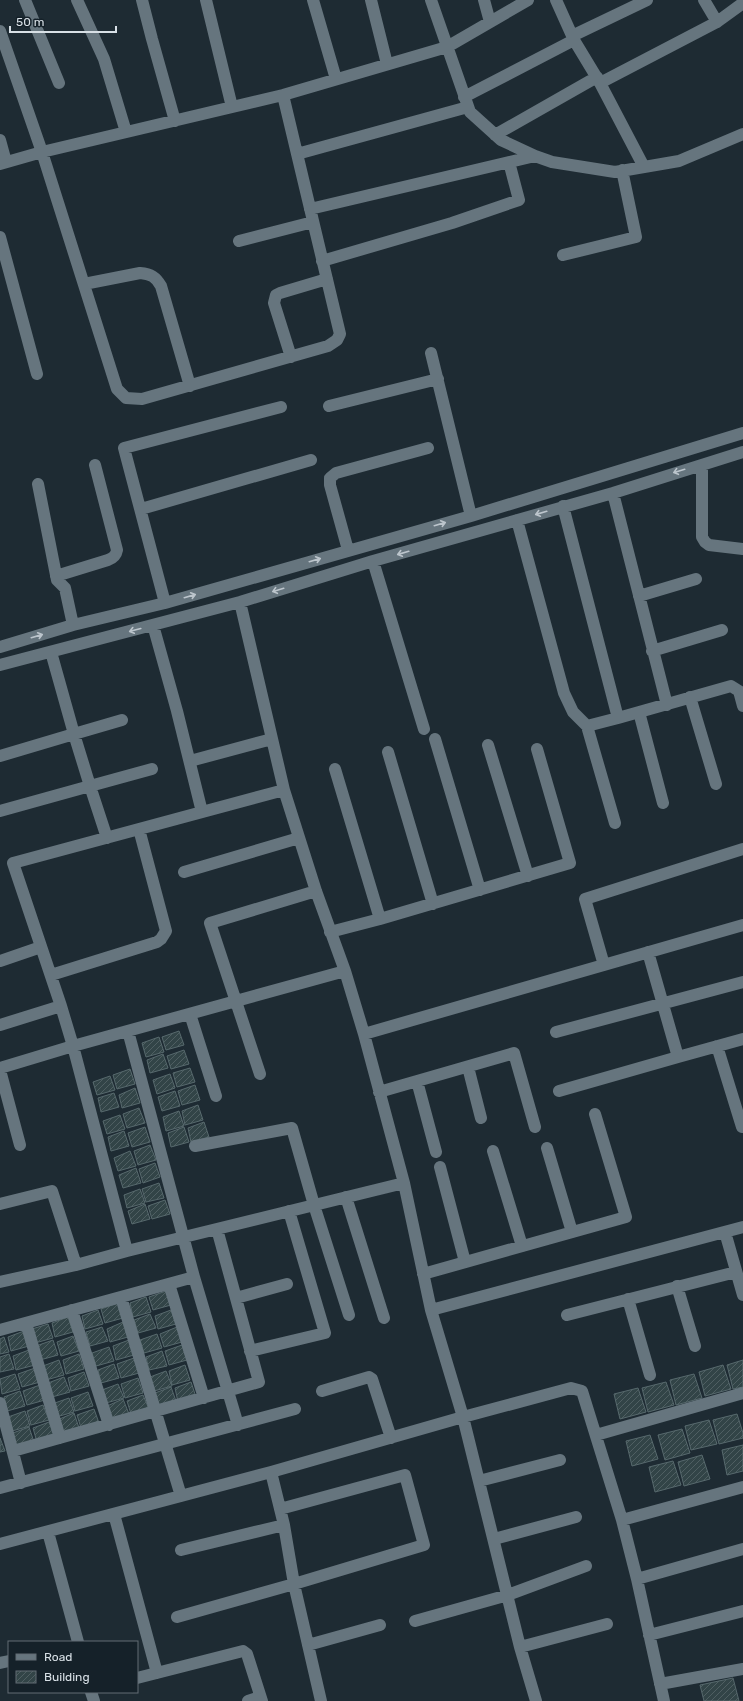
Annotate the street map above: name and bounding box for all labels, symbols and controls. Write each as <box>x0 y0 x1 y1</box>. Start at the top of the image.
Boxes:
scale bar <box>10 8 116 34</box>
text: 50 m <box>16 15 44 29</box>
one-way arrow <box>673 468 686 475</box>
one-way arrow <box>535 510 548 517</box>
one-way arrow <box>433 520 446 527</box>
one-way arrow <box>396 550 409 557</box>
one-way arrow <box>308 556 321 563</box>
one-way arrow <box>272 587 285 594</box>
one-way arrow <box>183 592 196 599</box>
one-way arrow <box>129 626 142 634</box>
one-way arrow <box>31 632 44 639</box>
legend <box>8 1641 138 1693</box>
text: Road <box>44 1650 72 1664</box>
text: Building <box>44 1670 90 1684</box>

